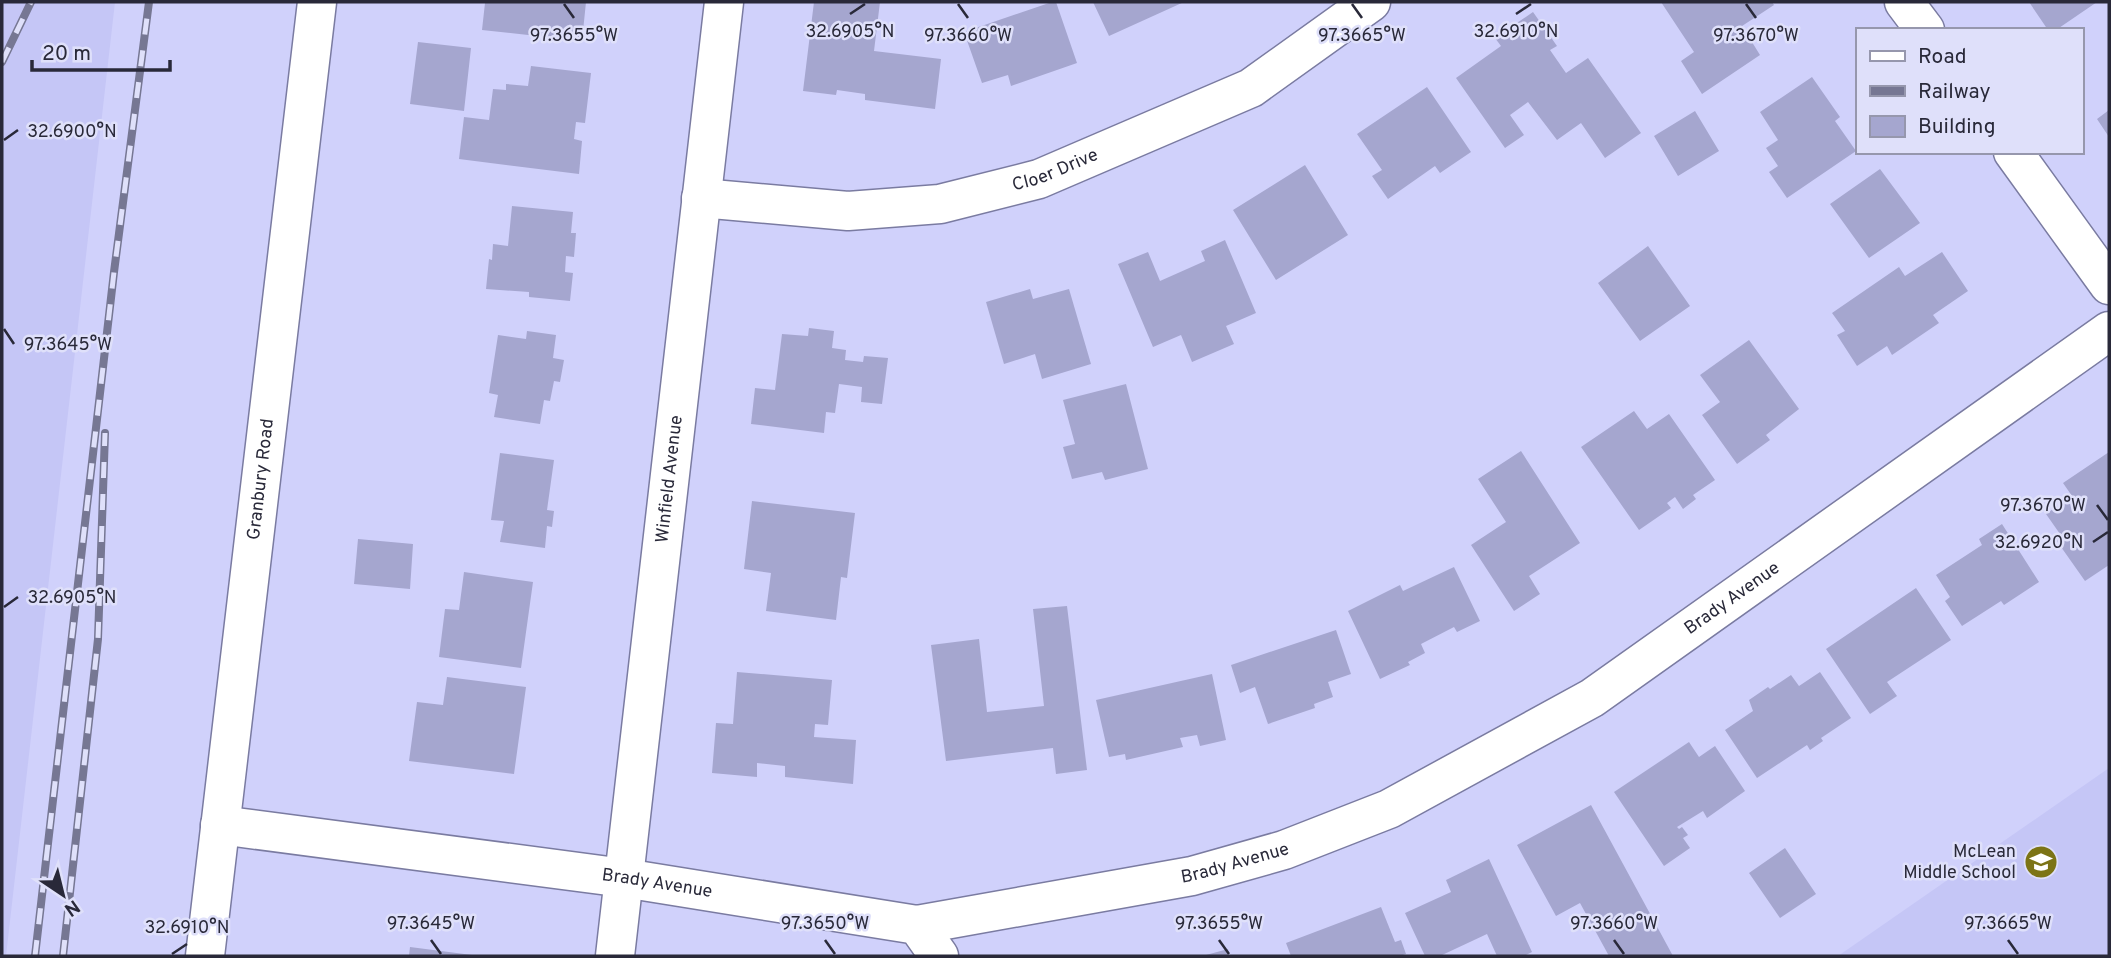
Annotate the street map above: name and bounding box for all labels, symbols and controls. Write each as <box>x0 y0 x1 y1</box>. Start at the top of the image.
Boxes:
text: 32.6905°N <box>805 21 895 44</box>
text: 32.6910°N <box>1474 21 1558 44</box>
text: 97.3655°W <box>530 25 618 48</box>
text: 97.3660°W <box>924 25 1012 48</box>
text: 97.3665°W <box>1318 25 1406 48</box>
text: 97.3670°W <box>1713 25 1799 48</box>
scale bar <box>32 28 170 72</box>
legend <box>1856 28 2083 154</box>
text: 20 m <box>42 41 91 68</box>
text: Road <box>1918 44 1967 71</box>
text: Railway <box>1918 79 1991 106</box>
text: Building <box>1918 114 1996 141</box>
text: 32.6900°N <box>27 121 117 144</box>
street label: Cloer Drive <box>1010 143 1102 197</box>
text: 97.3645°W <box>24 334 112 357</box>
street label: Winfield Avenue <box>651 414 688 544</box>
street label: Granbury Road <box>242 417 279 541</box>
text: 97.3670°W <box>2000 495 2086 518</box>
text: 32.6920°N <box>1994 532 2084 555</box>
street label: Brady Avenue <box>1680 557 1784 640</box>
text: 32.6905°N <box>27 587 117 610</box>
street label: Brady Avenue <box>1179 838 1293 889</box>
place label: McLean Middle School <box>1903 841 2016 885</box>
school or university icon: McLean Middle School <box>2022 843 2060 881</box>
north arrow <box>28 860 98 930</box>
street label: Brady Avenue <box>600 864 714 904</box>
text: N <box>59 894 84 921</box>
text: 97.3645°W <box>387 913 475 936</box>
text: 97.3650°W <box>781 913 869 936</box>
text: 97.3655°W <box>1175 913 1263 936</box>
text: 97.3660°W <box>1570 913 1658 936</box>
text: 97.3665°W <box>1964 913 2052 936</box>
text: 32.6910°N <box>145 917 229 940</box>

